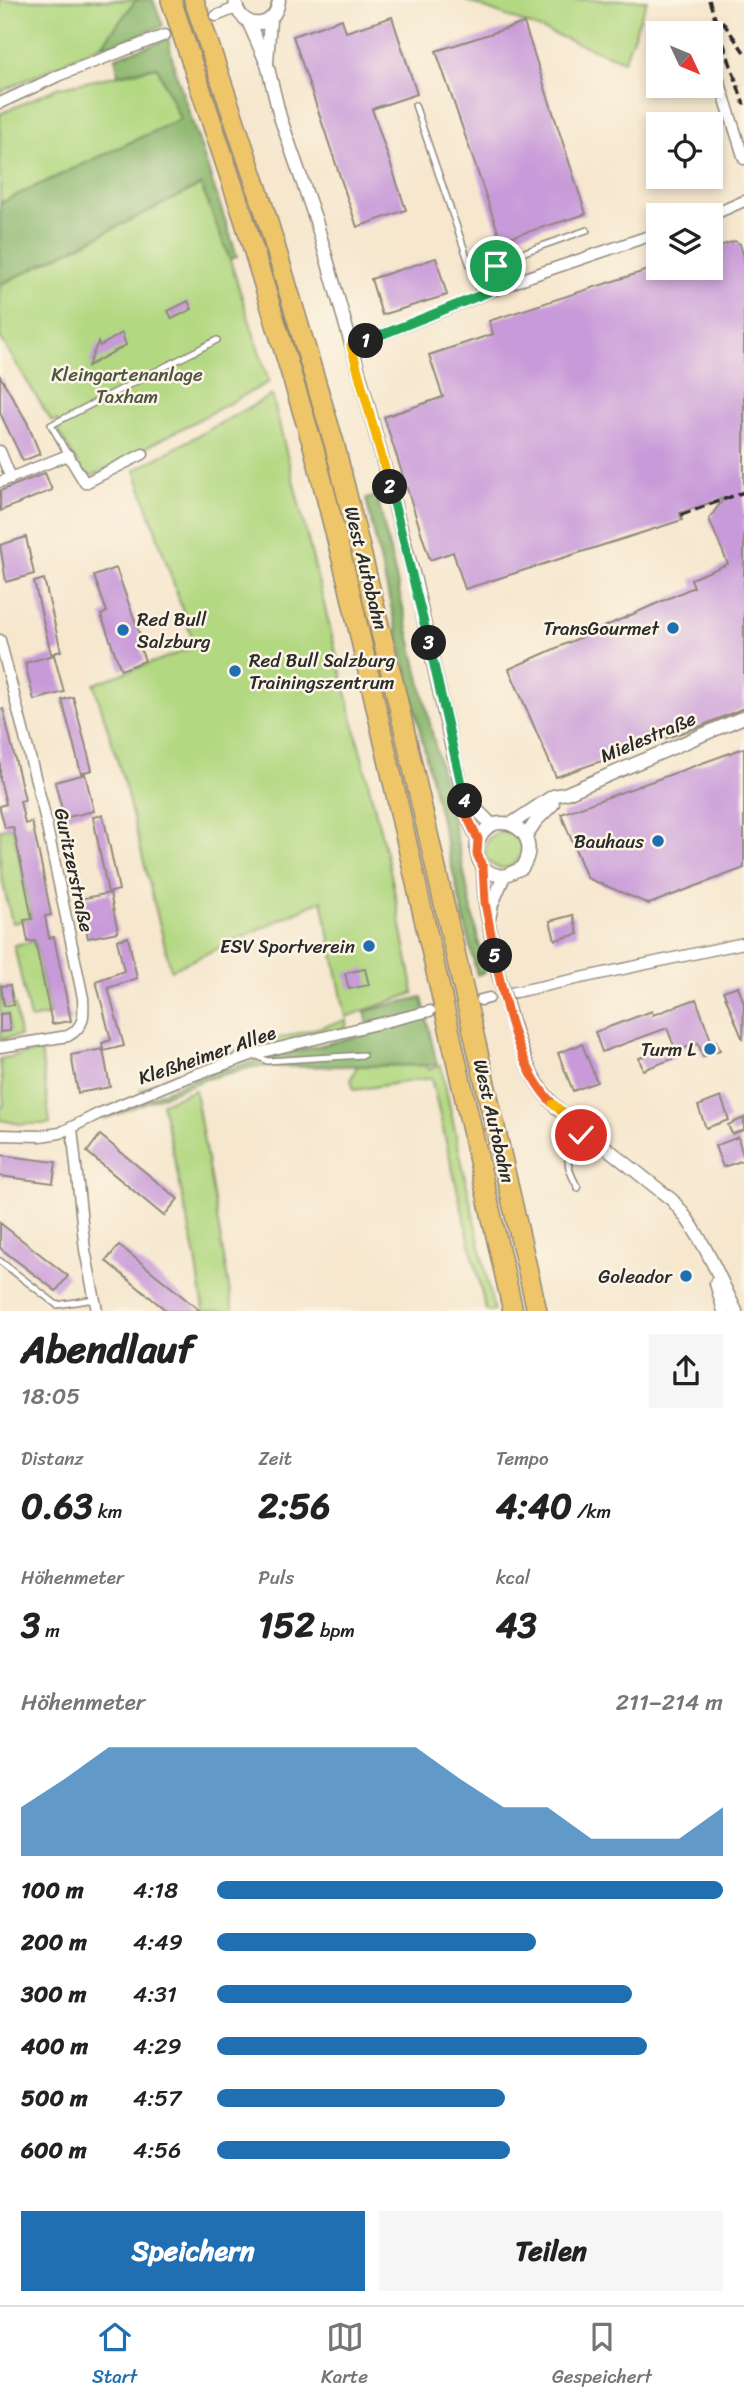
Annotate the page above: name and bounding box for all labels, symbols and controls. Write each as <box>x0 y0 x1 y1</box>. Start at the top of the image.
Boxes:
north arrow <box>646 21 723 98</box>
map controls <box>646 21 723 280</box>
button: locate <box>646 112 723 189</box>
button: layers <box>646 203 723 280</box>
pin <box>466 236 526 296</box>
icon: arrive <box>477 247 515 285</box>
pin: 1 <box>348 324 384 358</box>
text: 1 <box>361 324 370 357</box>
park label: Kleingartenanlage Taxham <box>51 358 203 413</box>
pin: 2 <box>372 470 408 504</box>
text: 2 <box>384 470 395 503</box>
street label: West Autobahn <box>335 503 397 633</box>
place label: Red Bull Salzburg <box>137 603 211 658</box>
place label: TransGourmet <box>543 612 660 645</box>
marker: TransGourmet <box>665 620 681 636</box>
marker: Red Bull Salzburg <box>115 622 131 638</box>
pin: 3 <box>412 626 446 660</box>
text: 3 <box>423 626 434 659</box>
place label: Red Bull Salzburg Trainingszentrum <box>249 644 396 699</box>
marker: Red Bull Salzburg Trainingszentrum <box>227 663 243 679</box>
street label: Mielestraße <box>595 702 701 772</box>
pin: 4 <box>448 784 482 818</box>
text: 4 <box>459 784 470 817</box>
street label: Guritzerstraße <box>45 805 103 935</box>
place label: Bauhaus <box>574 825 644 858</box>
marker: Bauhaus <box>650 833 666 849</box>
place label: ESV Sportverein <box>220 930 355 963</box>
marker: ESV Sportverein <box>361 938 377 954</box>
pin: 5 <box>477 939 512 974</box>
text: 5 <box>489 939 500 972</box>
street label: Kleßheimer Allee <box>133 1016 281 1094</box>
place label: Turm L <box>641 1033 696 1066</box>
marker: Turm L <box>702 1041 718 1057</box>
street label: West Autobahn <box>464 1056 524 1186</box>
pin <box>551 1105 611 1165</box>
icon: check <box>562 1116 600 1154</box>
place label: Goleador <box>598 1260 673 1293</box>
marker: Goleador <box>678 1268 694 1284</box>
text: Abendlauf <box>21 1316 194 1383</box>
button: share <box>649 1334 723 1408</box>
text: 18:05 <box>21 1376 80 1417</box>
text: Distanz <box>21 1442 84 1475</box>
text: Zeit <box>258 1442 292 1475</box>
text: Tempo <box>496 1442 549 1475</box>
text: 0.63 <box>21 1475 93 1537</box>
text: 2:56 <box>258 1475 330 1537</box>
text: 4:40 <box>496 1475 572 1537</box>
text: km <box>93 1495 122 1528</box>
text: /km <box>572 1495 611 1528</box>
text: Höhenmeter <box>21 1561 124 1594</box>
text: Puls <box>258 1561 294 1594</box>
text: kcal <box>496 1561 530 1594</box>
text: 3 <box>21 1594 40 1656</box>
text: 152 <box>258 1594 315 1656</box>
text: 43 <box>496 1594 537 1656</box>
text: m <box>40 1614 60 1647</box>
text: bpm <box>315 1614 355 1647</box>
text: Höhenmeter <box>21 1682 145 1723</box>
text: 211–214 m <box>616 1682 723 1723</box>
text: 100 m <box>21 1870 84 1911</box>
text: 4:18 <box>133 1870 178 1911</box>
text: 200 m <box>21 1922 87 1963</box>
text: 4:49 <box>133 1922 183 1963</box>
text: 300 m <box>21 1974 86 2015</box>
text: 4:31 <box>133 1974 177 2015</box>
text: 400 m <box>21 2026 88 2067</box>
text: 4:29 <box>133 2026 182 2067</box>
text: 500 m <box>21 2078 88 2119</box>
text: 4:57 <box>133 2078 182 2119</box>
text: 600 m <box>21 2130 87 2171</box>
text: 4:56 <box>133 2130 181 2171</box>
button: Speichern <box>21 2211 365 2291</box>
button: Teilen <box>379 2211 723 2291</box>
tab: Start <box>92 2318 137 2393</box>
tab: Karte <box>321 2318 368 2393</box>
tab: Gespeichert <box>552 2318 652 2393</box>

